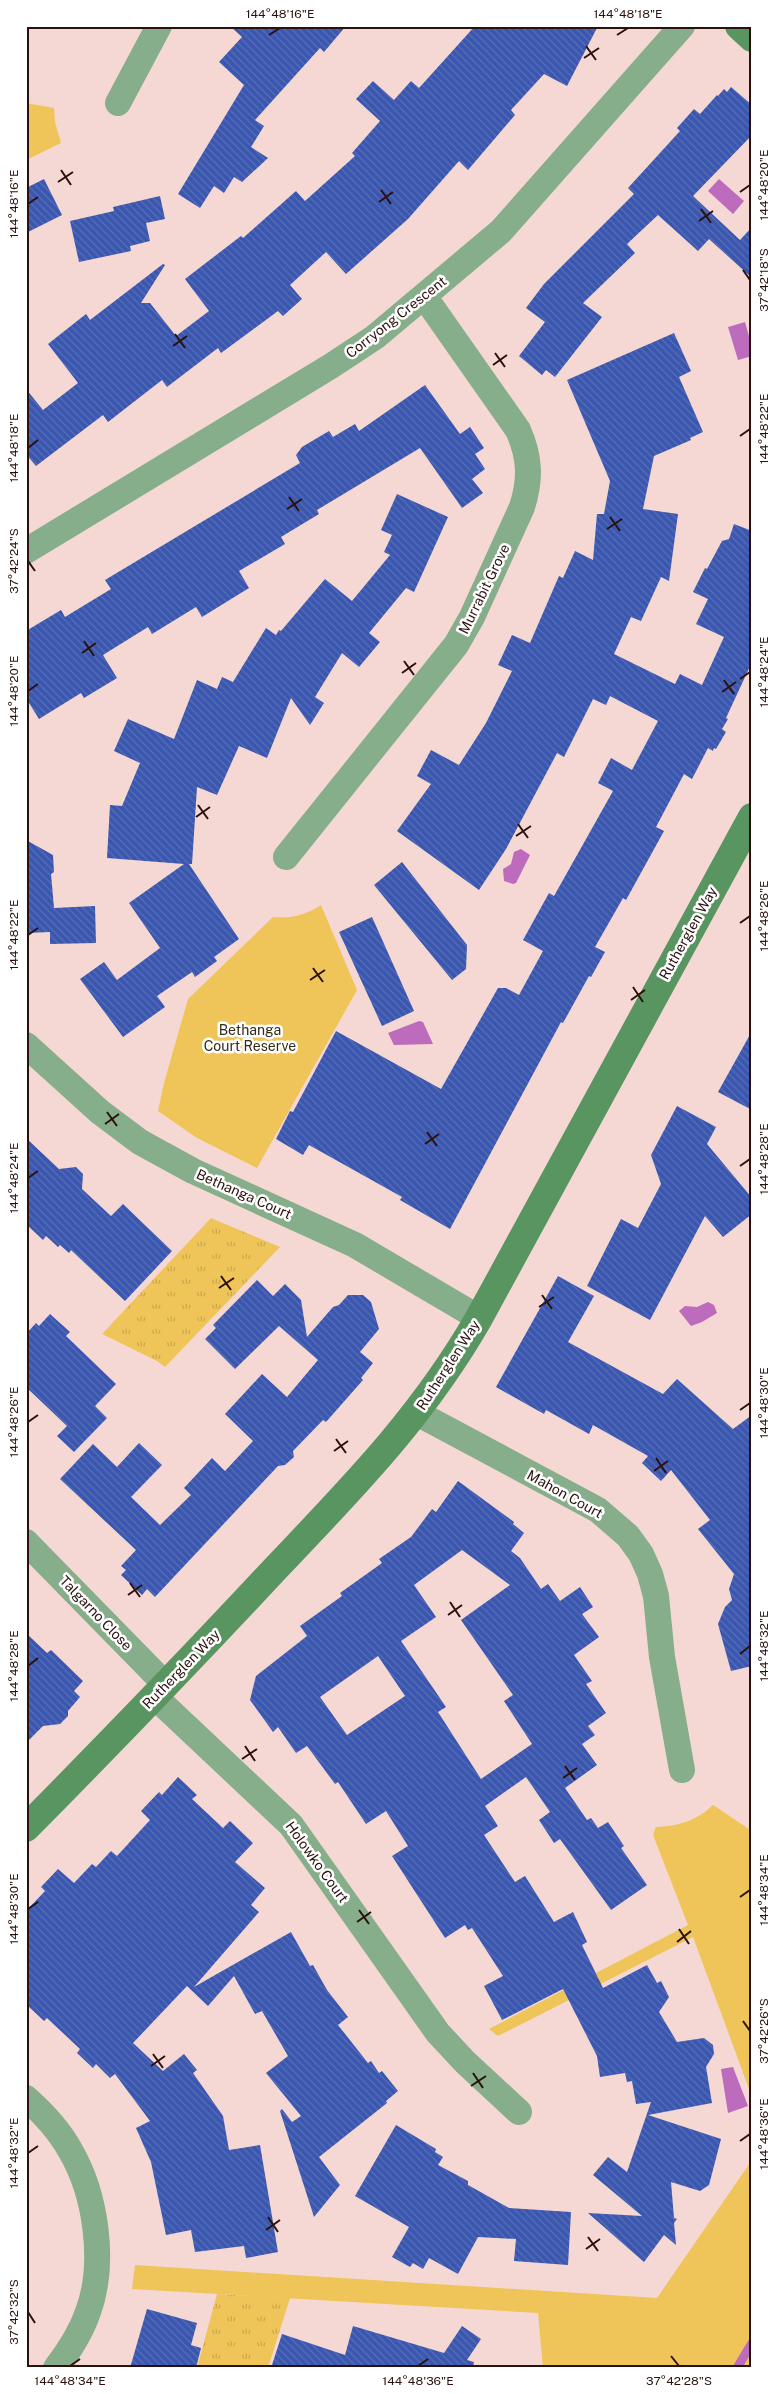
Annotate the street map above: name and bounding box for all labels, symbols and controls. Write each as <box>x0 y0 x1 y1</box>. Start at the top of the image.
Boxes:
text: 144°48'16"E <box>246 7 314 21</box>
text: 144°48'18"E <box>593 7 663 21</box>
text: 144°48'20"E <box>757 150 771 220</box>
text: 144°48'16"E <box>7 170 21 238</box>
text: 37°42'18"S <box>757 248 771 312</box>
street label: Corryong Crescent <box>343 273 449 361</box>
text: 144°48'22"E <box>757 394 771 464</box>
text: 144°48'18"E <box>7 413 21 483</box>
text: 37°42'24"S <box>7 528 21 594</box>
street label: Murrabit Grove <box>455 541 513 637</box>
text: 144°48'24"E <box>757 636 771 708</box>
text: 144°48'20"E <box>7 656 21 726</box>
text: 144°48'26"E <box>757 881 771 952</box>
street label: Rutherglen Way <box>656 883 720 982</box>
text: 144°48'22"E <box>7 900 21 970</box>
park label: Bethanga Court Reserve <box>204 1022 296 1054</box>
text: 144°48'28"E <box>757 1123 771 1195</box>
text: 144°48'24"E <box>7 1142 21 1214</box>
street label: Bethanga Court <box>194 1166 294 1222</box>
street label: Rutherglen Way <box>413 1317 483 1413</box>
text: 144°48'30"E <box>757 1367 771 1439</box>
text: 144°48'26"E <box>7 1387 21 1458</box>
street label: Mahon Court <box>524 1467 606 1521</box>
street label: Talgarno Close <box>57 1573 136 1654</box>
text: 144°48'32"E <box>757 1610 771 1682</box>
street label: Rutherglen Way <box>139 1626 223 1712</box>
text: 144°48'28"E <box>7 1630 21 1702</box>
street label: Holowko Court <box>282 1818 352 1906</box>
text: 144°48'34"E <box>757 1854 771 1926</box>
text: 144°48'30"E <box>7 1873 21 1945</box>
text: 37°42'26"S <box>757 1998 771 2064</box>
text: 144°48'36"E <box>757 2098 771 2170</box>
text: 144°48'32"E <box>7 2117 21 2189</box>
text: 37°42'32"S <box>7 2279 21 2345</box>
text: 144°48'34"E <box>34 2374 106 2388</box>
text: 144°48'36"E <box>382 2374 454 2388</box>
text: 37°42'28"S <box>646 2374 712 2388</box>

